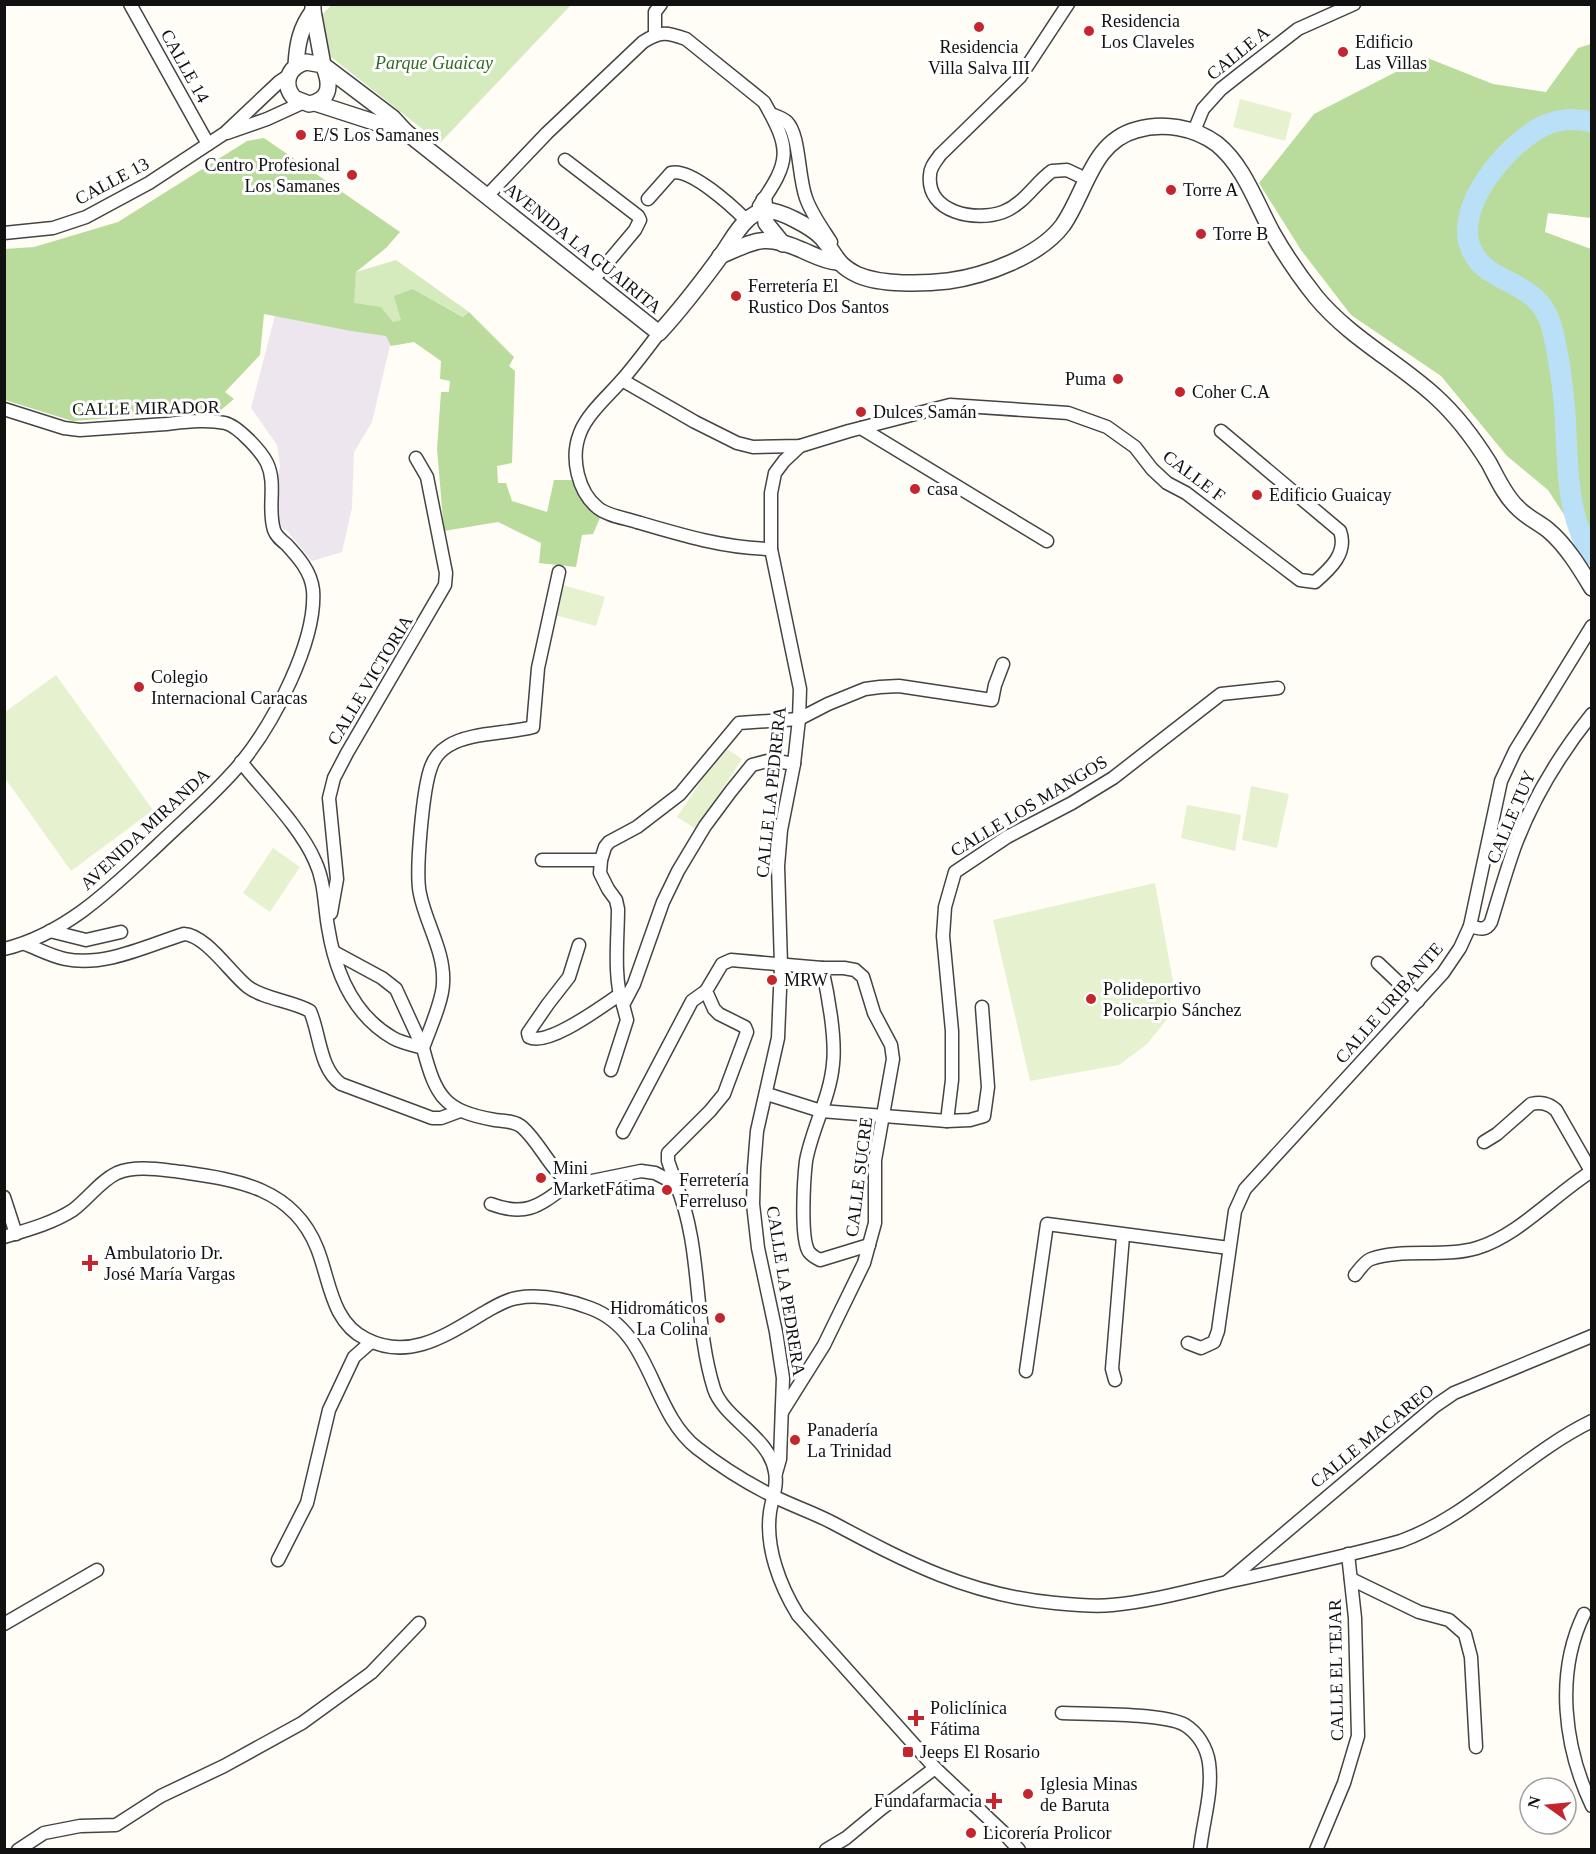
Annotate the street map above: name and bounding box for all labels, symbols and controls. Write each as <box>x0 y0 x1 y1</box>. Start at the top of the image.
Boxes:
place label: Residencia Los Claveles <box>1101 11 1194 52</box>
marker: Residencia Villa Salva III <box>972 20 986 34</box>
street label: CALLE A <box>1203 22 1273 84</box>
marker: Residencia Los Claveles <box>1082 24 1096 38</box>
street label: CALLE 14 <box>157 26 213 106</box>
place label: Edificio Las Villas <box>1355 32 1427 73</box>
place label: Residencia Villa Salva III <box>928 37 1030 78</box>
marker: Edificio Las Villas <box>1336 45 1350 59</box>
park label: Parque Guaicay <box>374 53 493 73</box>
place label: E/S Los Samanes <box>313 125 439 145</box>
marker: E/S Los Samanes <box>294 128 308 142</box>
street label: CALLE 13 <box>72 153 152 209</box>
place label: Centro Profesional Los Samanes <box>205 155 340 196</box>
marker: Centro Profesional Los Samanes <box>345 168 359 182</box>
street label: AVENIDA LA GUAIRITA <box>500 178 666 318</box>
place label: Torre A <box>1183 180 1238 200</box>
marker: Torre A <box>1164 183 1178 197</box>
place label: Torre B <box>1213 224 1268 244</box>
marker: Torre B <box>1194 227 1208 241</box>
place label: Ferretería El Rustico Dos Santos <box>748 276 889 317</box>
marker: Ferretería El Rustico Dos Santos <box>729 289 743 303</box>
place label: Puma <box>1065 369 1106 389</box>
marker: Puma <box>1111 372 1125 386</box>
place label: Coher C.A <box>1192 382 1270 402</box>
marker: Coher C.A <box>1173 385 1187 399</box>
street label: CALLE MIRADOR <box>72 397 220 419</box>
place label: Dulces Samán <box>873 402 976 422</box>
marker: Dulces Samán <box>854 405 868 419</box>
street label: CALLE F <box>1159 446 1229 506</box>
place label: casa <box>927 479 958 499</box>
marker: casa <box>908 482 922 496</box>
place label: Edificio Guaicay <box>1269 485 1391 505</box>
marker: Edificio Guaicay <box>1250 488 1264 502</box>
street label: CALLE VICTORIA <box>323 611 417 749</box>
place label: Colegio Internacional Caracas <box>151 667 307 708</box>
marker: Colegio Internacional Caracas <box>132 680 146 694</box>
street label: CALLE LA PEDRERA <box>752 705 790 879</box>
street label: CALLE LOS MANGOS <box>947 751 1111 861</box>
street label: AVENIDA MIRANDA <box>76 764 214 894</box>
street label: CALLE TUY <box>1482 767 1540 867</box>
street label: CALLE URIBANTE <box>1331 939 1447 1067</box>
place label: MRW <box>784 970 828 990</box>
marker: MRW <box>765 973 779 987</box>
place label: Polideportivo Policarpio Sánchez <box>1103 979 1241 1020</box>
marker: Polideportivo Policarpio Sánchez <box>1084 992 1098 1006</box>
street label: CALLE SUCRE <box>842 1116 876 1238</box>
place label: Mini MarketFátima <box>553 1158 655 1199</box>
place label: Ferretería Ferreluso <box>679 1170 749 1211</box>
marker: Mini MarketFátima <box>534 1171 548 1185</box>
marker: Ferretería Ferreluso <box>660 1183 674 1197</box>
street label: CALLE LA PEDRERA <box>763 1204 809 1378</box>
place label: Ambulatorio Dr. José María Vargas <box>104 1243 235 1284</box>
marker: Ambulatorio Dr. José María Vargas <box>81 1254 99 1272</box>
place label: Hidromáticos La Colina <box>610 1298 708 1339</box>
marker: Hidromáticos La Colina <box>713 1311 727 1325</box>
street label: CALLE MACAREO <box>1306 1380 1438 1492</box>
place label: Panadería La Trinidad <box>807 1420 892 1461</box>
marker: Panadería La Trinidad <box>788 1433 802 1447</box>
street label: CALLE EL TEJAR <box>1325 1599 1347 1741</box>
place label: Policlínica Fátima <box>930 1698 1007 1739</box>
marker: Policlínica Fátima <box>907 1709 925 1727</box>
place label: Jeeps El Rosario <box>920 1742 1040 1762</box>
marker: Jeeps El Rosario <box>901 1745 915 1759</box>
place label: Iglesia Minas de Baruta <box>1040 1774 1137 1815</box>
north arrow <box>1518 1776 1578 1836</box>
marker: Iglesia Minas de Baruta <box>1021 1787 1035 1801</box>
place label: Fundafarmacia <box>874 1791 982 1811</box>
marker: Fundafarmacia <box>987 1794 1001 1808</box>
text: N <box>1524 1794 1544 1810</box>
place label: Licorería Prolicor <box>983 1823 1111 1843</box>
marker: Licorería Prolicor <box>964 1826 978 1840</box>

